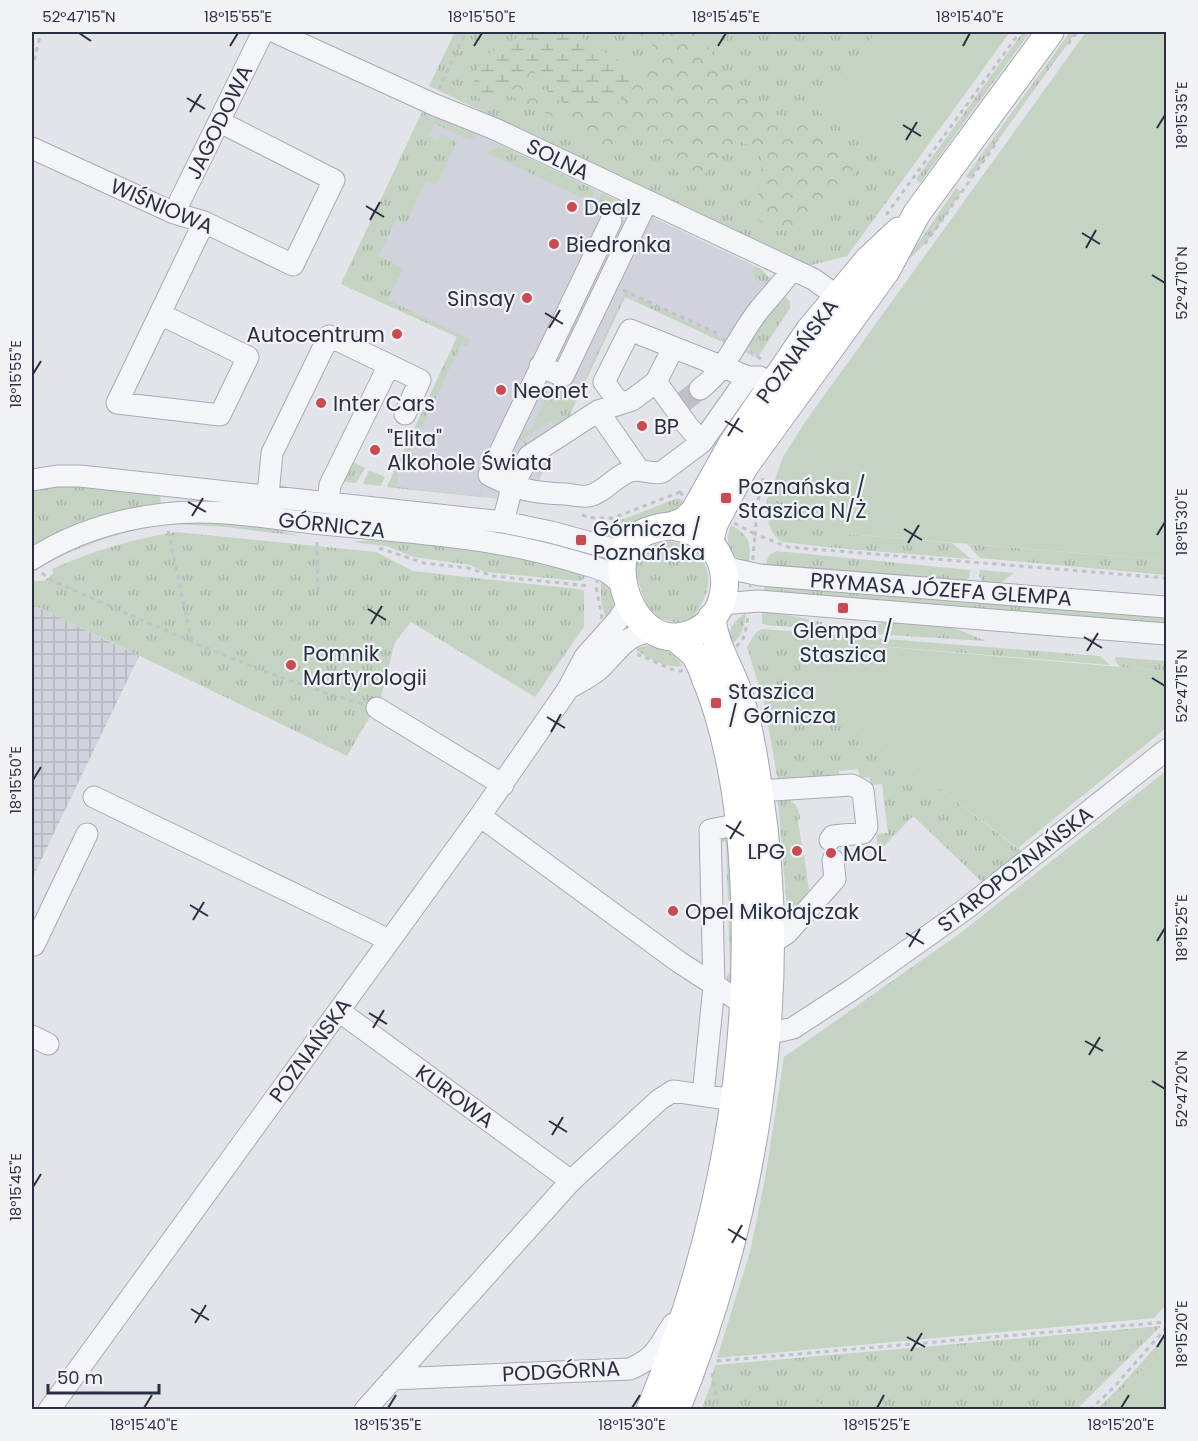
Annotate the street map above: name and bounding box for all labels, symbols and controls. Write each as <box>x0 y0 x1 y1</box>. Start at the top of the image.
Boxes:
text: 52°47'15"N <box>42 6 116 27</box>
text: 18°15'55"E <box>204 6 272 27</box>
text: 18°15'50"E <box>448 6 516 27</box>
text: 18°15'45"E <box>692 6 760 27</box>
text: 18°15'40"E <box>936 6 1004 27</box>
street label: JAGODOWA <box>179 60 259 184</box>
text: 18°15'35"E <box>1171 81 1192 149</box>
street label: SOLNA <box>522 131 594 187</box>
street label: WIŚNIOWA <box>106 171 218 241</box>
place label: Dealz <box>584 193 641 222</box>
marker: Dealz <box>565 200 579 214</box>
place label: Biedronka <box>566 230 671 259</box>
marker: Biedronka <box>547 237 561 251</box>
text: 52°47'10"N <box>1171 246 1192 320</box>
place label: Sinsay <box>447 284 515 313</box>
marker: Sinsay <box>520 291 534 305</box>
street label: POZNAŃSKA <box>749 293 845 409</box>
place label: Autocentrum <box>247 320 385 349</box>
marker: Autocentrum <box>390 327 404 341</box>
text: 18°15'55"E <box>5 340 26 408</box>
place label: Neonet <box>513 376 588 405</box>
marker: Neonet <box>494 383 508 397</box>
place label: Inter Cars <box>333 389 435 418</box>
marker: Inter Cars <box>314 396 328 410</box>
place label: BP <box>654 412 679 441</box>
marker: BP <box>635 419 649 433</box>
place label: "Elita" Alkohole Świata <box>387 424 552 477</box>
marker: "Elita" Alkohole Świata <box>368 443 382 457</box>
place label: Poznańska / Staszica N/Ż <box>738 472 867 525</box>
text: 18°15'30"E <box>1171 488 1192 556</box>
marker: Poznańska / Staszica N/Ż <box>719 491 733 505</box>
street label: GÓRNICZA <box>277 505 387 545</box>
place label: Górnicza / Poznańska <box>593 514 705 567</box>
marker: Górnicza / Poznańska <box>574 533 588 547</box>
street label: PRYMASA JÓZEFA GLEMPA <box>809 565 1073 613</box>
marker: Glempa / Staszica <box>836 601 850 615</box>
place label: Glempa / Staszica <box>793 616 893 669</box>
place label: Pomnik Martyrologii <box>303 639 427 692</box>
text: 52°47'15"N <box>1171 649 1192 723</box>
marker: Pomnik Martyrologii <box>284 658 298 672</box>
place label: Staszica / Górnicza <box>728 677 836 730</box>
marker: Staszica / Górnicza <box>709 696 723 710</box>
text: 18°15'50"E <box>5 746 26 814</box>
street label: STAROPOZNAŃSKA <box>931 799 1099 939</box>
place label: LPG <box>747 837 785 866</box>
place label: MOL <box>843 839 887 868</box>
marker: LPG <box>790 844 804 858</box>
marker: MOL <box>824 846 838 860</box>
text: 18°15'25"E <box>1171 894 1192 962</box>
place label: Opel Mikołajczak <box>685 897 859 926</box>
marker: Opel Mikołajczak <box>666 904 680 918</box>
street label: POZNAŃSKA <box>262 992 358 1108</box>
text: 52°47'20"N <box>1171 1050 1192 1128</box>
street label: KUROWA <box>410 1058 500 1134</box>
text: 18°15'45"E <box>5 1153 26 1221</box>
text: 18°15'20"E <box>1171 1300 1192 1368</box>
street label: PODGÓRNA <box>501 1353 621 1389</box>
scale bar <box>48 1357 159 1395</box>
text: 50 m <box>57 1365 103 1390</box>
text: 18°15'40"E <box>110 1414 178 1435</box>
text: 18°15'35"E <box>354 1414 422 1435</box>
text: 18°15'30"E <box>598 1414 666 1435</box>
text: 18°15'25"E <box>843 1414 911 1435</box>
text: 18°15'20"E <box>1087 1414 1155 1435</box>

